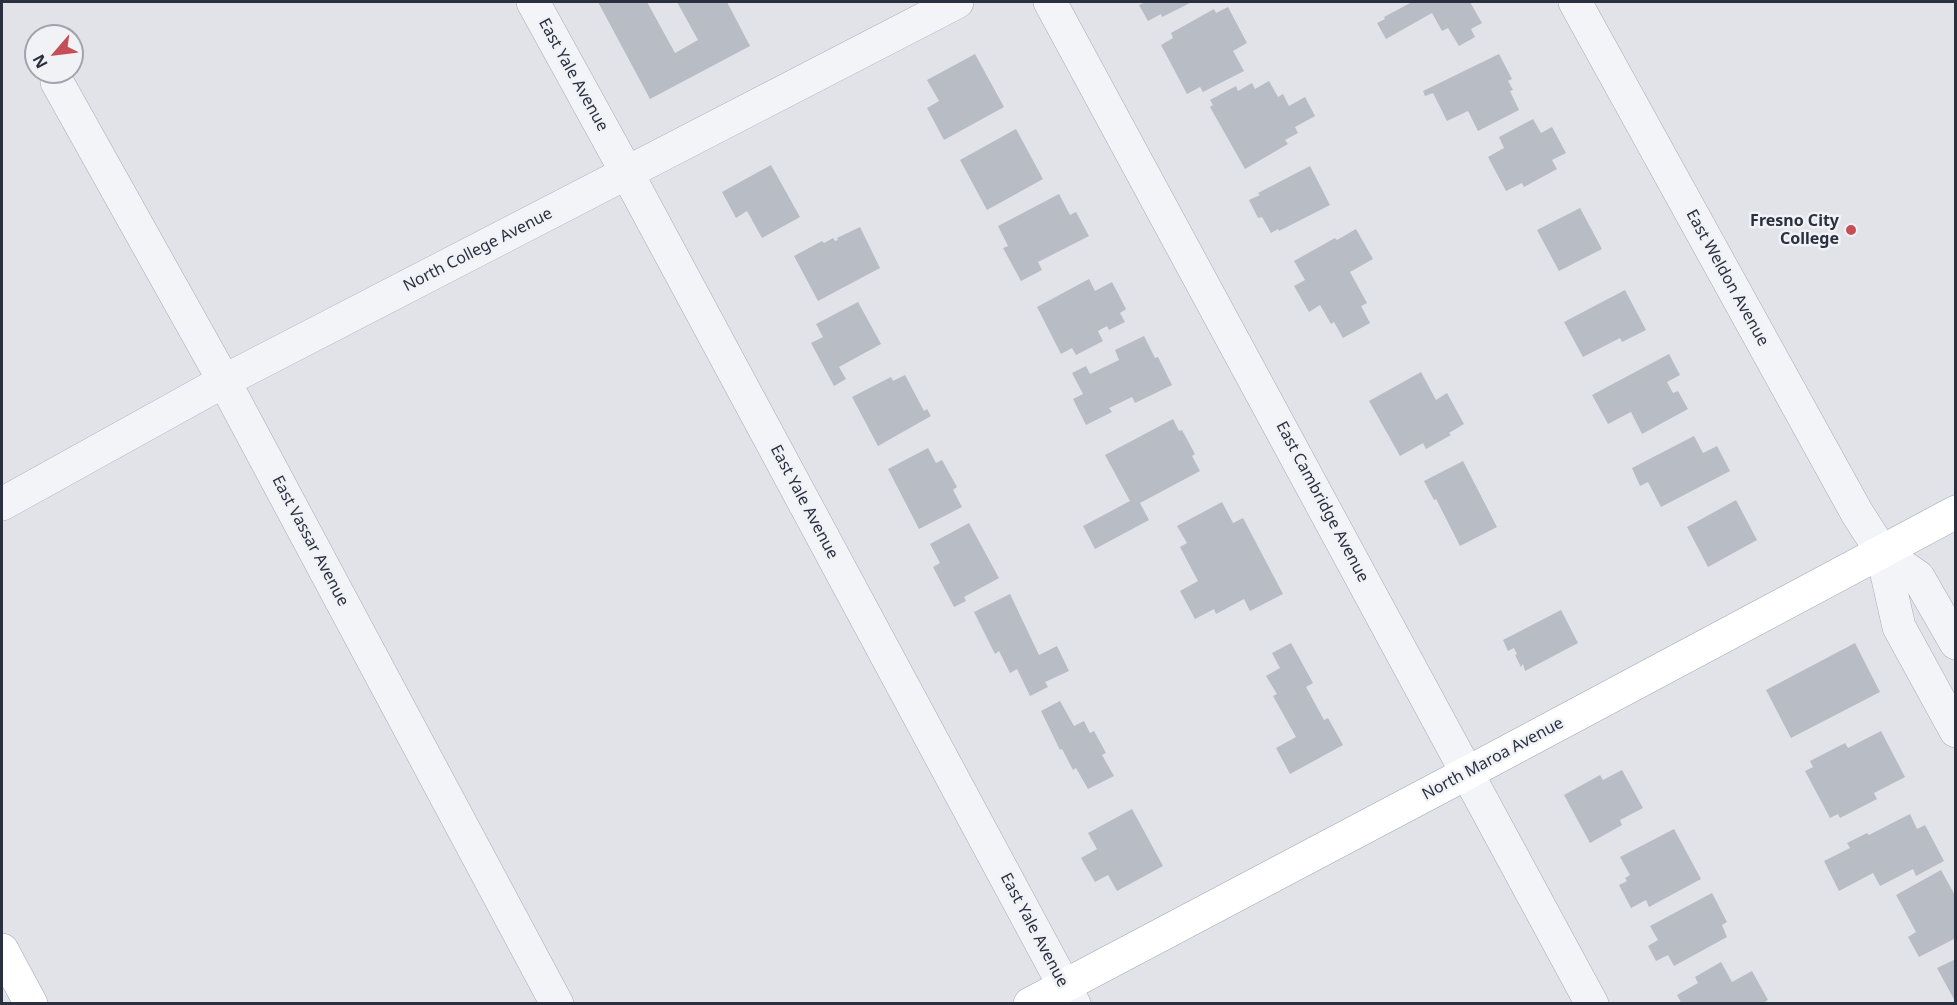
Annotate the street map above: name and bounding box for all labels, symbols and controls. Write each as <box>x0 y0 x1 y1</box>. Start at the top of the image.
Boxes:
street label: East Yale Avenue <box>534 15 612 135</box>
north arrow <box>24 24 84 84</box>
text: N <box>27 51 53 72</box>
street label: North College Avenue <box>400 204 556 296</box>
street label: East Weldon Avenue <box>1682 206 1772 350</box>
place label: Fresno City College <box>1750 211 1839 249</box>
marker: Fresno City College <box>1844 223 1858 237</box>
street label: East Cambridge Avenue <box>1271 418 1373 586</box>
street label: East Yale Avenue <box>766 442 842 562</box>
street label: East Vassar Avenue <box>267 472 353 610</box>
street label: North Maroa Avenue <box>1419 714 1567 804</box>
street label: East Yale Avenue <box>996 870 1072 990</box>

